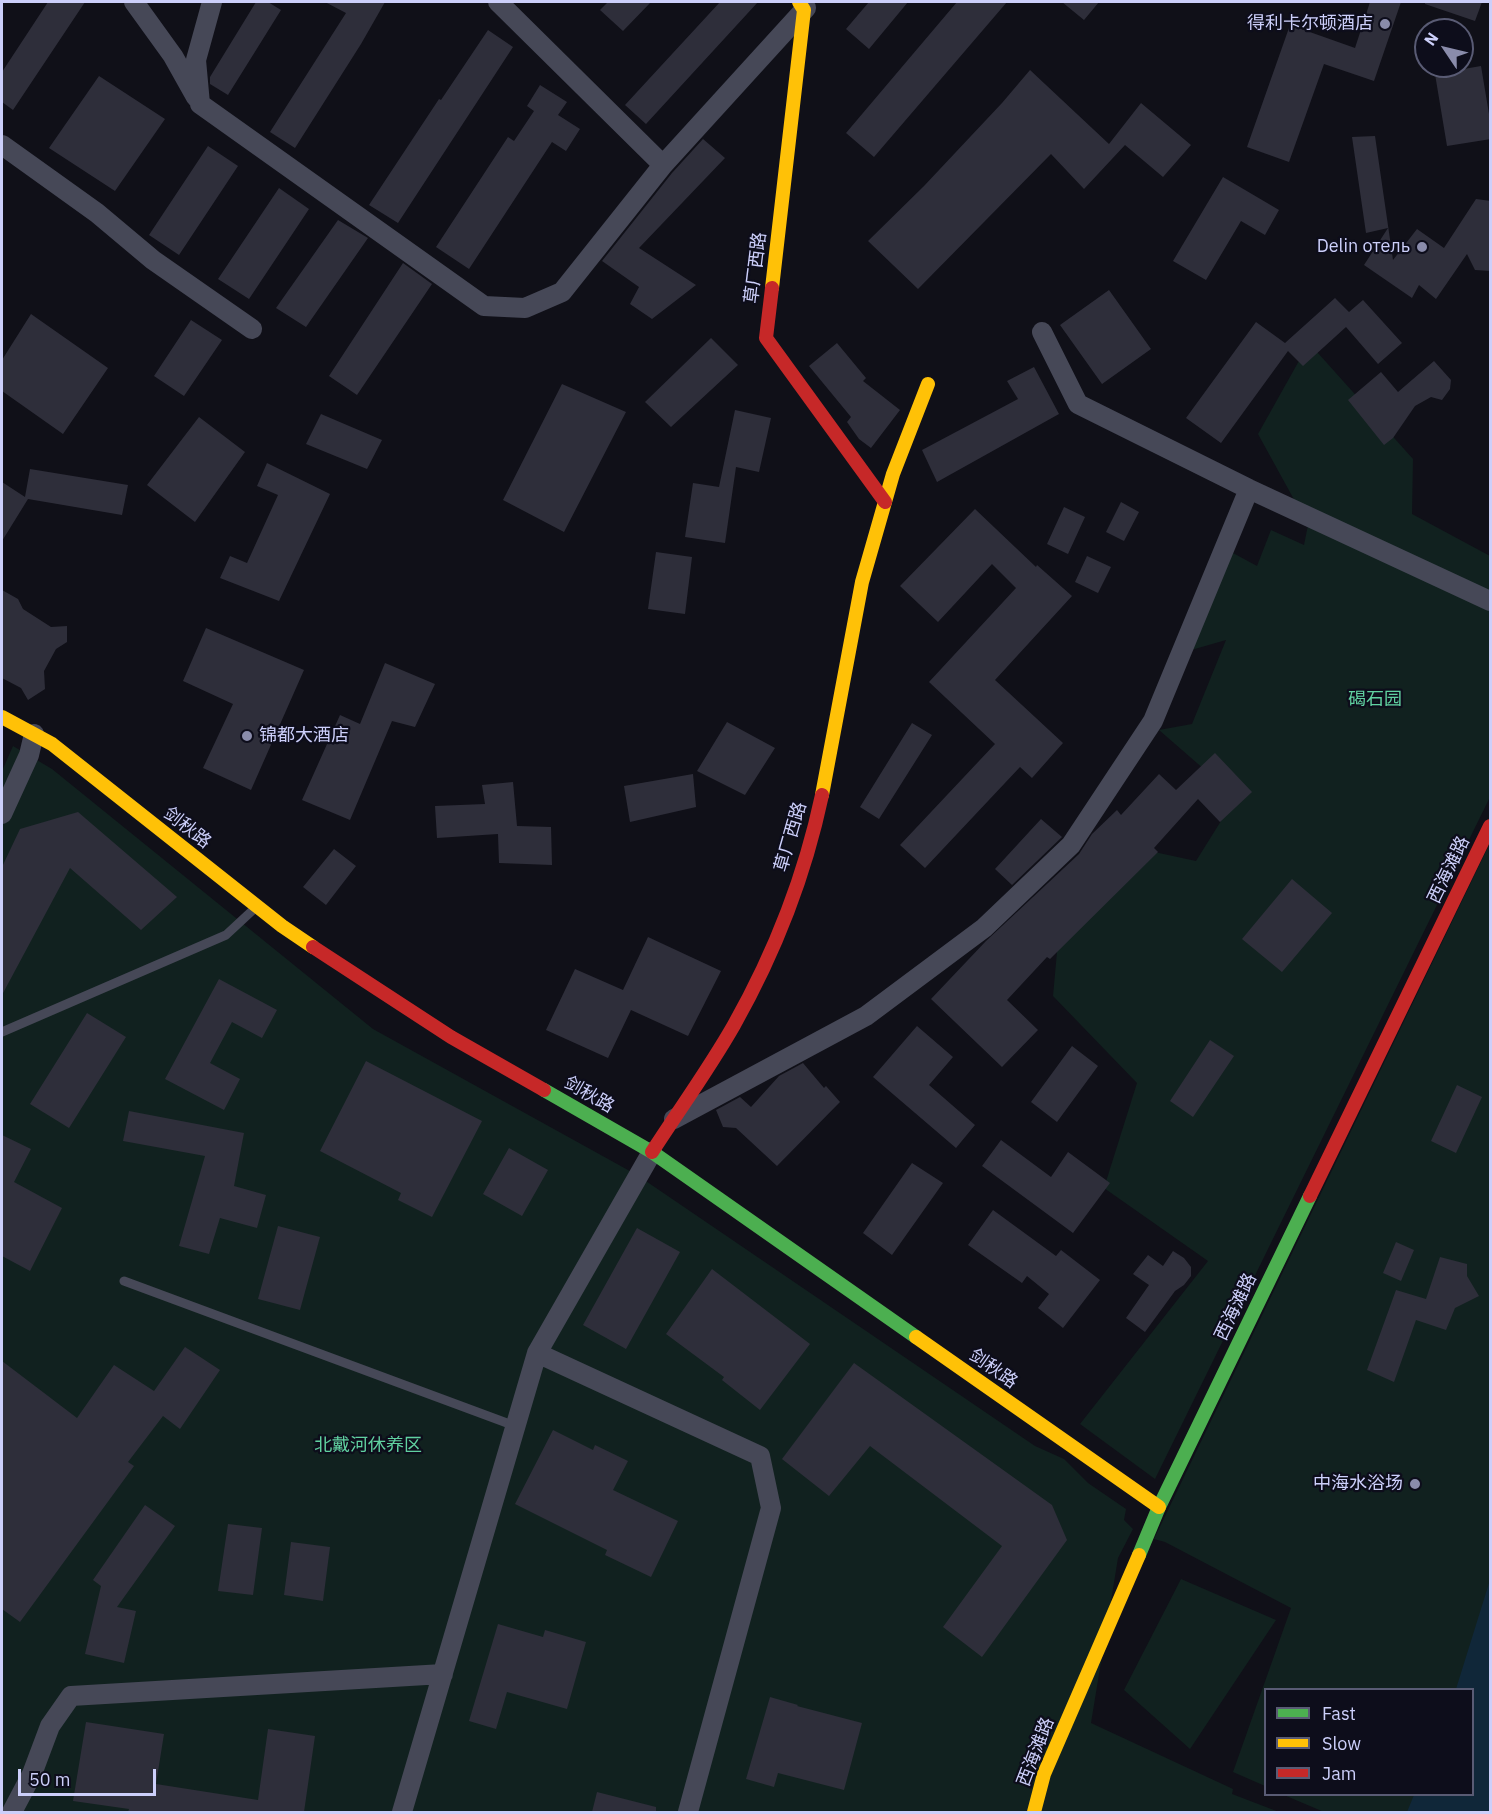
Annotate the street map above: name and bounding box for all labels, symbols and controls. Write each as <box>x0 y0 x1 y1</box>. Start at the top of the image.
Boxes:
place label: 得利卡尔顿酒店 <box>1247 13 1373 35</box>
marker: 得利卡尔顿酒店 <box>1378 17 1392 31</box>
north arrow <box>1414 18 1474 78</box>
text: N <box>1419 28 1442 49</box>
street label: 草厂西路 <box>741 231 771 305</box>
place label: Delin отель <box>1317 236 1410 258</box>
marker: Delin отель <box>1415 240 1429 254</box>
park label: 碣石园 <box>1348 689 1402 711</box>
place label: 锦都大酒店 <box>259 725 349 747</box>
marker: 锦都大酒店 <box>240 729 254 743</box>
street label: 草厂西路 <box>771 799 811 875</box>
street label: 剑秋路 <box>159 803 215 853</box>
street label: 西海滩路 <box>1424 833 1474 907</box>
street label: 剑秋路 <box>560 1072 618 1118</box>
street label: 西海滩路 <box>1211 1270 1261 1344</box>
street label: 剑秋路 <box>965 1345 1021 1393</box>
park label: 北戴河休养区 <box>314 1435 422 1457</box>
place label: 中海水浴场 <box>1313 1473 1403 1495</box>
marker: 中海水浴场 <box>1408 1477 1422 1491</box>
legend <box>1264 1688 1474 1796</box>
text: Fast <box>1322 1702 1356 1725</box>
street label: 西海滩路 <box>1013 1715 1059 1789</box>
text: Slow <box>1322 1732 1361 1755</box>
scale bar <box>21 1757 159 1795</box>
text: Jam <box>1322 1762 1357 1785</box>
text: 50 m <box>29 1768 71 1791</box>

